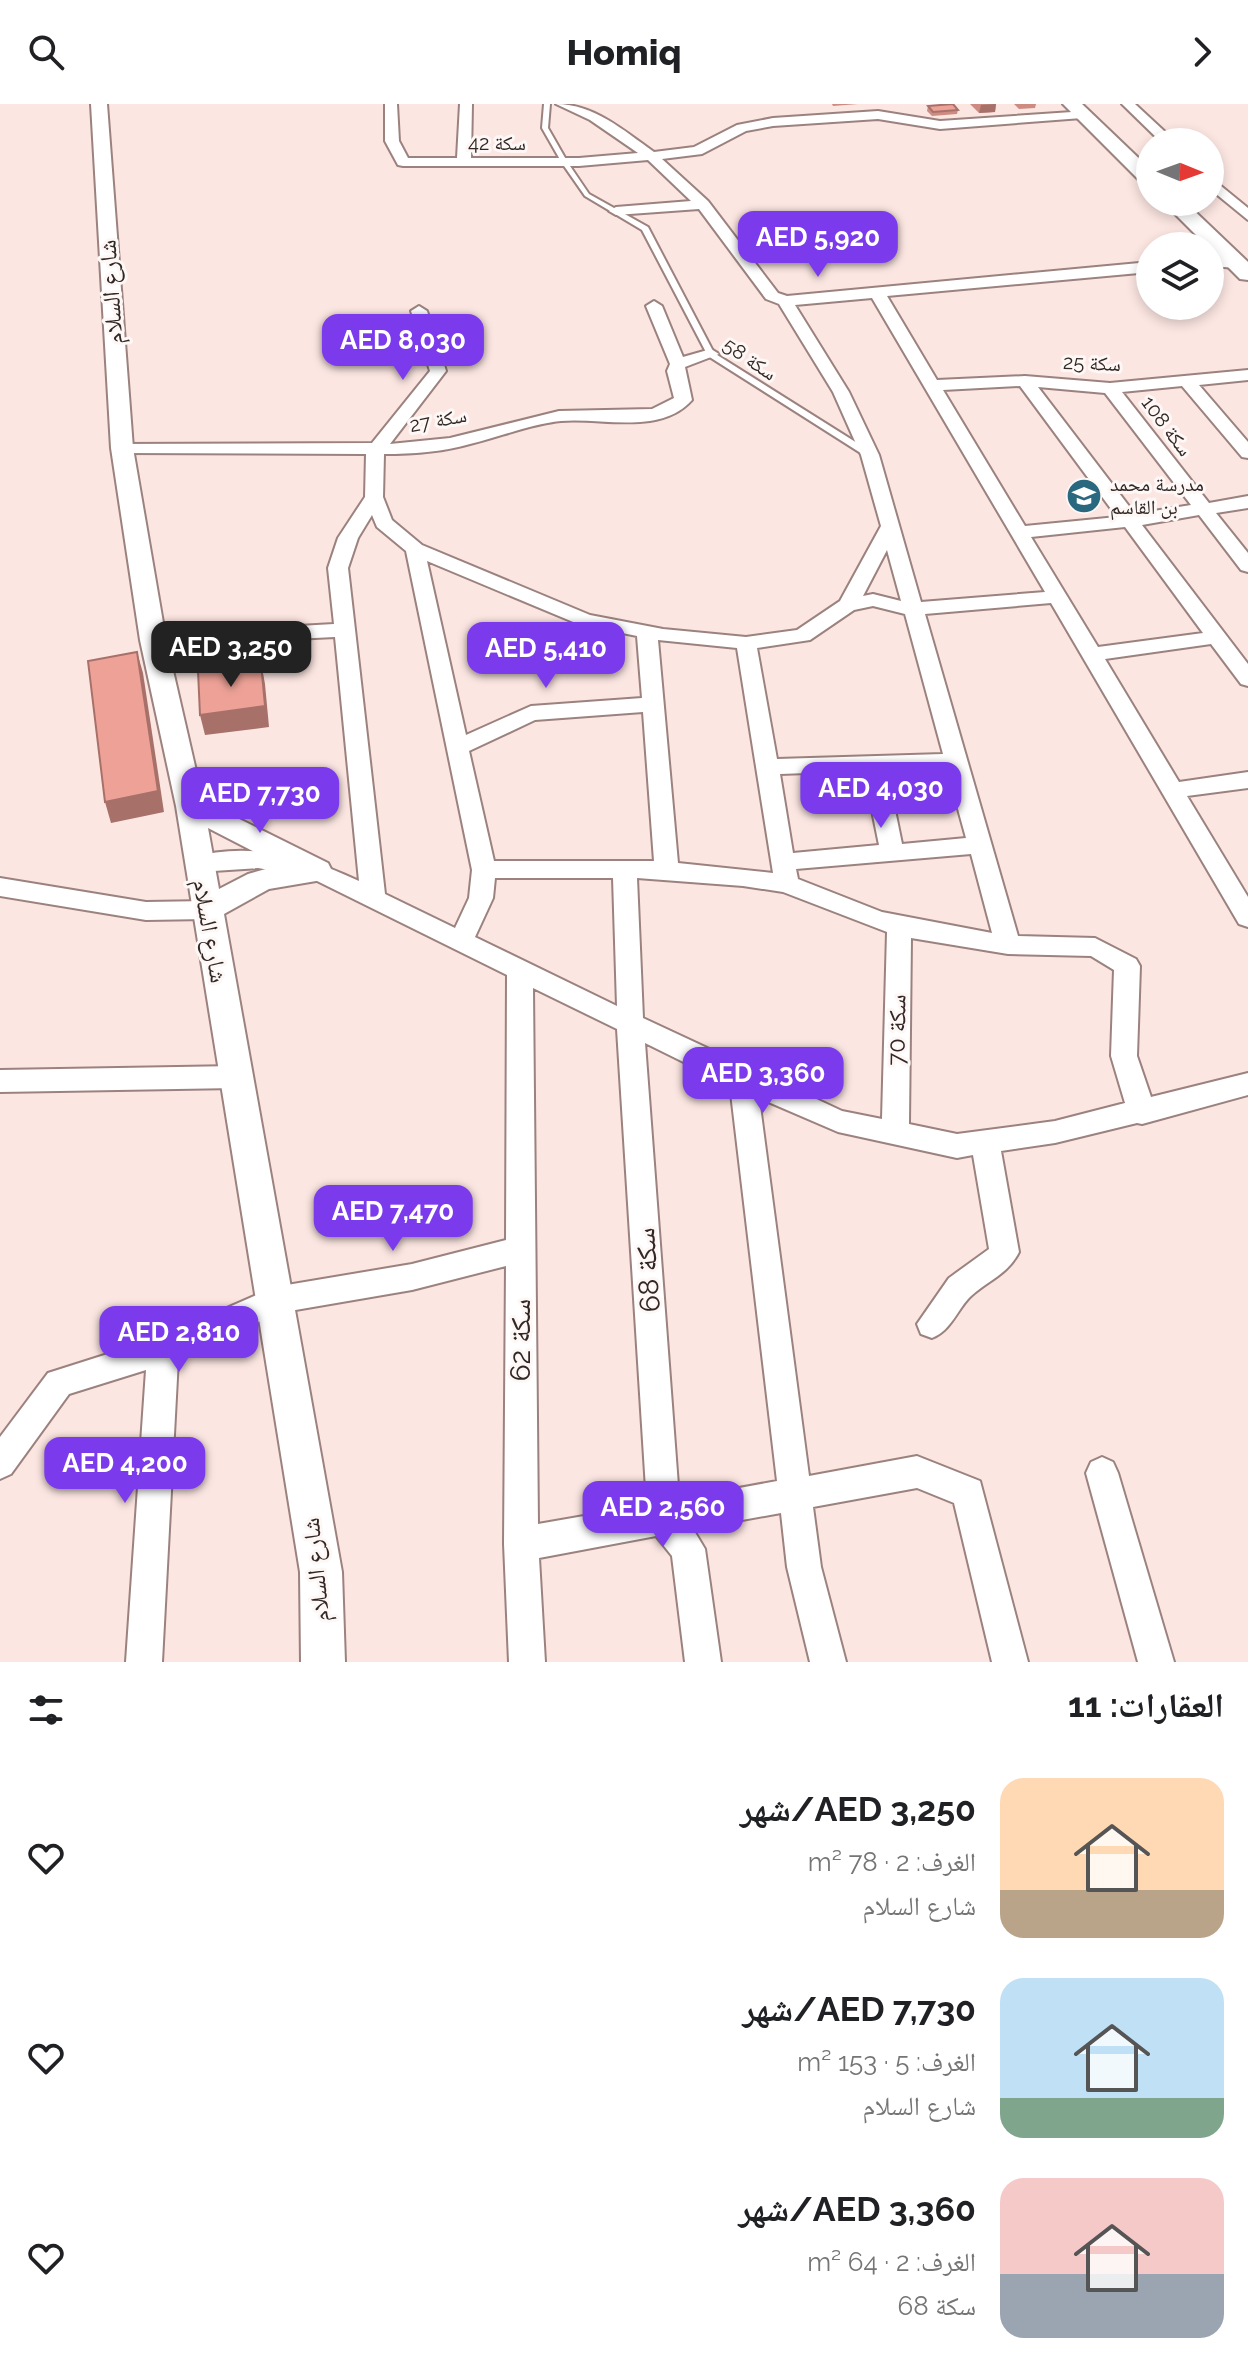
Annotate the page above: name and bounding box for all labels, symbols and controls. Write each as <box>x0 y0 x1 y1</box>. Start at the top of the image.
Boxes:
icon: search <box>24 30 68 74</box>
icon: forward <box>1180 30 1224 74</box>
text: Homiq <box>567 31 681 73</box>
north arrow <box>1136 128 1224 216</box>
map controls <box>1136 128 1224 320</box>
street label: سكة 42 <box>468 131 526 155</box>
pin: AED 5,920 <box>726 211 910 279</box>
text: AED 5,920 <box>756 222 880 252</box>
button: layers <box>1136 232 1224 320</box>
street label: شارع السلام <box>92 239 131 345</box>
pin: AED 8,030 <box>311 314 495 382</box>
text: AED 8,030 <box>340 325 466 355</box>
street label: سكة 58 <box>719 332 781 386</box>
street label: سكة 25 <box>1063 350 1121 376</box>
street label: سكة 108 <box>1137 391 1197 461</box>
street label: سكة 27 <box>407 403 469 437</box>
place label: مدرسة محمد بن القاسم <box>1110 472 1204 521</box>
school or university icon: مدرسة محمد بن القاسم <box>1065 477 1103 515</box>
pin: AED 3,250 <box>139 621 323 689</box>
pin: AED 5,410 <box>454 622 638 690</box>
text: AED 3,250 <box>169 632 293 662</box>
text: AED 5,410 <box>485 633 607 663</box>
pin: AED 4,030 <box>789 762 973 830</box>
pin: AED 7,730 <box>168 767 352 835</box>
text: AED 4,030 <box>818 773 944 803</box>
text: AED 7,730 <box>199 778 321 808</box>
street label: شارع السلام <box>185 877 234 985</box>
street label: سكة 70 <box>881 994 912 1066</box>
pin: AED 3,360 <box>671 1047 855 1115</box>
text: AED 3,360 <box>701 1058 825 1088</box>
pin: AED 7,470 <box>301 1185 485 1253</box>
text: AED 7,470 <box>332 1196 454 1226</box>
street label: سكة 68 <box>628 1227 667 1313</box>
street label: سكة 62 <box>504 1299 537 1381</box>
pin: AED 2,810 <box>87 1306 271 1374</box>
text: AED 2,810 <box>117 1317 241 1347</box>
pin: AED 4,200 <box>33 1437 217 1505</box>
text: AED 4,200 <box>62 1448 188 1478</box>
pin: AED 2,560 <box>571 1481 755 1549</box>
text: AED 2,560 <box>601 1492 725 1522</box>
street label: شارع السلام <box>296 1516 337 1624</box>
text: العقارات: 11 <box>1068 1685 1224 1725</box>
icon: filters <box>24 1688 68 1732</box>
text: AED 3,250/شهر <box>740 1789 976 1829</box>
icon: home <box>1064 1810 1160 1906</box>
icon: heart <box>24 1836 68 1880</box>
text: الغرف: 2 · 78 m² <box>808 1847 976 1877</box>
text: شارع السلام <box>862 1891 976 1921</box>
text: AED 7,730/شهر <box>742 1989 976 2029</box>
icon: home <box>1064 2010 1160 2106</box>
icon: heart <box>24 2036 68 2080</box>
text: الغرف: 5 · 153 m² <box>797 2047 976 2077</box>
text: شارع السلام <box>862 2091 976 2121</box>
text: AED 3,360/شهر <box>738 2189 976 2229</box>
icon: home <box>1064 2210 1160 2306</box>
icon: heart <box>24 2236 68 2280</box>
text: الغرف: 2 · 64 m² <box>807 2247 976 2277</box>
text: سكة 68 <box>897 2291 976 2321</box>

